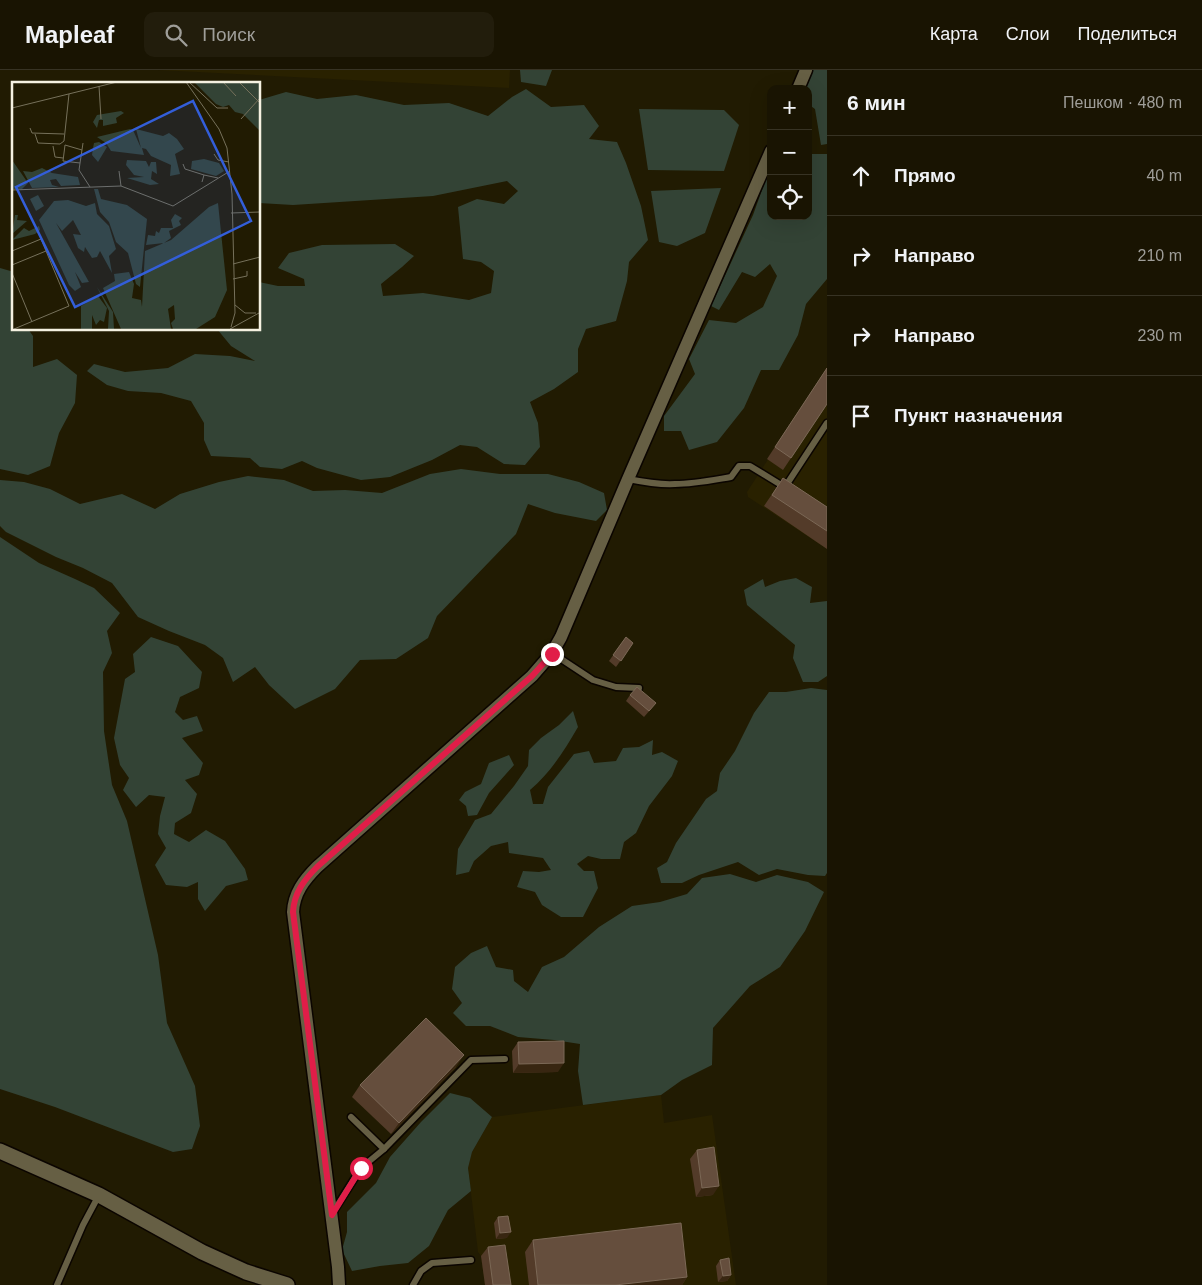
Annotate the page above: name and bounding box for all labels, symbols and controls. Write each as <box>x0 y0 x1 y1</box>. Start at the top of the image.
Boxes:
search box <box>144 12 494 57</box>
text: Mapleaf <box>25 21 114 48</box>
icon: search <box>162 21 190 49</box>
text: Поиск <box>202 24 255 45</box>
text: Карта <box>930 24 978 44</box>
text: Слои <box>1006 24 1050 44</box>
text: Поделиться <box>1078 24 1177 44</box>
inset map <box>12 82 260 330</box>
map controls <box>767 85 812 220</box>
button: + <box>767 85 812 130</box>
text: 6 мин <box>847 91 906 114</box>
text: Пешком · 480 m <box>1063 94 1182 111</box>
button: − <box>767 130 812 175</box>
icon: ahead <box>847 162 875 190</box>
text: Прямо <box>894 165 956 186</box>
text: 40 m <box>1146 167 1182 184</box>
button: locate <box>767 175 812 220</box>
icon: right <box>847 242 875 270</box>
text: Направо <box>894 245 975 266</box>
text: 210 m <box>1138 247 1182 264</box>
icon: right <box>847 322 875 350</box>
text: Направо <box>894 325 975 346</box>
text: 230 m <box>1138 327 1182 344</box>
icon: arrive <box>847 402 875 430</box>
text: Пункт назначения <box>894 405 1063 426</box>
route end <box>541 643 564 666</box>
route start <box>350 1157 373 1180</box>

